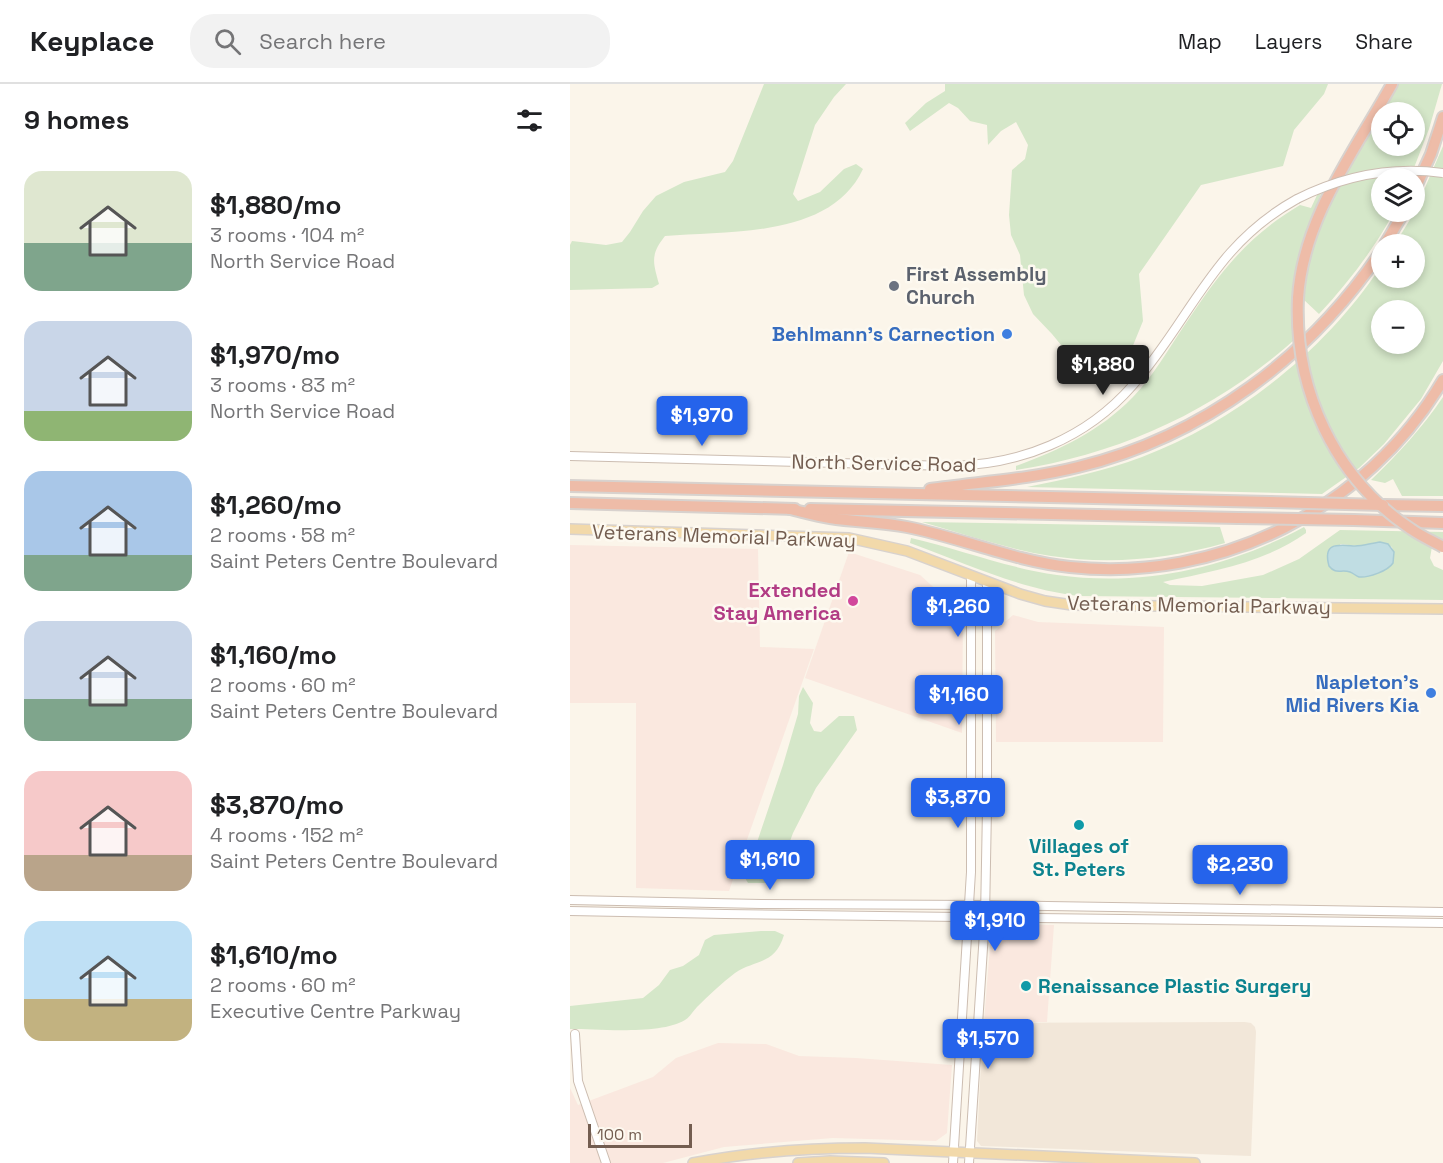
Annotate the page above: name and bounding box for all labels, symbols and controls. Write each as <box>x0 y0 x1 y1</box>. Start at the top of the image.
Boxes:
search box <box>190 14 610 68</box>
text: Keyplace <box>30 23 154 59</box>
icon: search <box>211 25 244 58</box>
text: Search here <box>259 27 386 55</box>
text: Map <box>1178 28 1222 55</box>
text: Layers <box>1255 28 1322 55</box>
text: Share <box>1355 28 1413 55</box>
map controls <box>1371 102 1425 354</box>
button: locate <box>1371 102 1425 156</box>
text: 9 homes <box>24 103 129 137</box>
icon: filters <box>513 104 546 137</box>
button: layers <box>1371 168 1425 222</box>
text: $1,880/mo <box>210 188 341 222</box>
icon: home <box>72 195 144 267</box>
text: 3 rooms · 104 m² <box>210 222 364 248</box>
button: + <box>1371 234 1425 288</box>
text: North Service Road <box>210 248 395 274</box>
place label: First Assembly Church <box>906 261 1047 310</box>
marker: First Assembly Church <box>887 279 901 293</box>
button: − <box>1371 300 1425 354</box>
place label: Behlmann's Carnection <box>772 321 995 347</box>
marker: Behlmann's Carnection <box>1000 327 1014 341</box>
text: $1,970/mo <box>210 338 340 372</box>
icon: home <box>72 345 144 417</box>
pin: $1,880 <box>1054 345 1152 396</box>
text: $1,880 <box>1071 351 1135 377</box>
text: 3 rooms · 83 m² <box>210 372 355 398</box>
pin: $1,970 <box>653 396 751 447</box>
text: North Service Road <box>210 398 395 424</box>
text: $1,970 <box>671 402 733 428</box>
street label: North Service Road <box>791 448 977 478</box>
text: $1,260/mo <box>210 488 342 522</box>
icon: home <box>72 495 144 567</box>
street label: Veterans Memorial Parkway <box>592 518 856 554</box>
text: 2 rooms · 58 m² <box>210 522 355 548</box>
text: Saint Peters Centre Boulevard <box>210 548 498 574</box>
place label: Extended Stay America <box>714 577 841 626</box>
pin: $1,260 <box>909 587 1007 638</box>
street label: Veterans Memorial Parkway <box>1067 590 1331 620</box>
text: $1,260 <box>926 593 990 619</box>
marker: Extended Stay America <box>846 594 860 608</box>
text: $1,160/mo <box>210 638 337 672</box>
icon: home <box>72 645 144 717</box>
place label: Napleton's Mid Rivers Kia <box>1285 669 1419 718</box>
text: 2 rooms · 60 m² <box>210 672 356 698</box>
pin: $1,160 <box>910 675 1008 726</box>
text: $1,160 <box>929 681 989 707</box>
marker: Napleton's Mid Rivers Kia <box>1424 686 1438 700</box>
text: Saint Peters Centre Boulevard <box>210 698 498 724</box>
pin: $3,870 <box>909 778 1007 829</box>
text: $3,870 <box>925 784 991 810</box>
text: $3,870/mo <box>210 788 344 822</box>
icon: home <box>72 795 144 867</box>
marker: Villages of St. Peters <box>1072 818 1086 832</box>
text: 4 rooms · 152 m² <box>210 822 363 848</box>
place label: Villages of St. Peters <box>1029 833 1129 882</box>
pin: $1,610 <box>721 840 819 891</box>
pin: $2,230 <box>1191 845 1289 896</box>
text: $1,610 <box>739 846 801 872</box>
text: Saint Peters Centre Boulevard <box>210 848 498 874</box>
text: $2,230 <box>1207 851 1273 877</box>
pin: $1,910 <box>946 901 1044 952</box>
text: $1,910 <box>964 907 1026 933</box>
text: $1,610/mo <box>210 938 338 972</box>
icon: home <box>72 945 144 1017</box>
text: 2 rooms · 60 m² <box>210 972 356 998</box>
place label: Renaissance Plastic Surgery <box>1038 973 1311 999</box>
marker: Renaissance Plastic Surgery <box>1019 979 1033 993</box>
text: Executive Centre Parkway <box>210 998 461 1024</box>
pin: $1,570 <box>939 1019 1037 1070</box>
text: $1,570 <box>957 1025 1019 1051</box>
scale bar <box>588 1121 692 1148</box>
text: 100 m <box>597 1124 642 1145</box>

